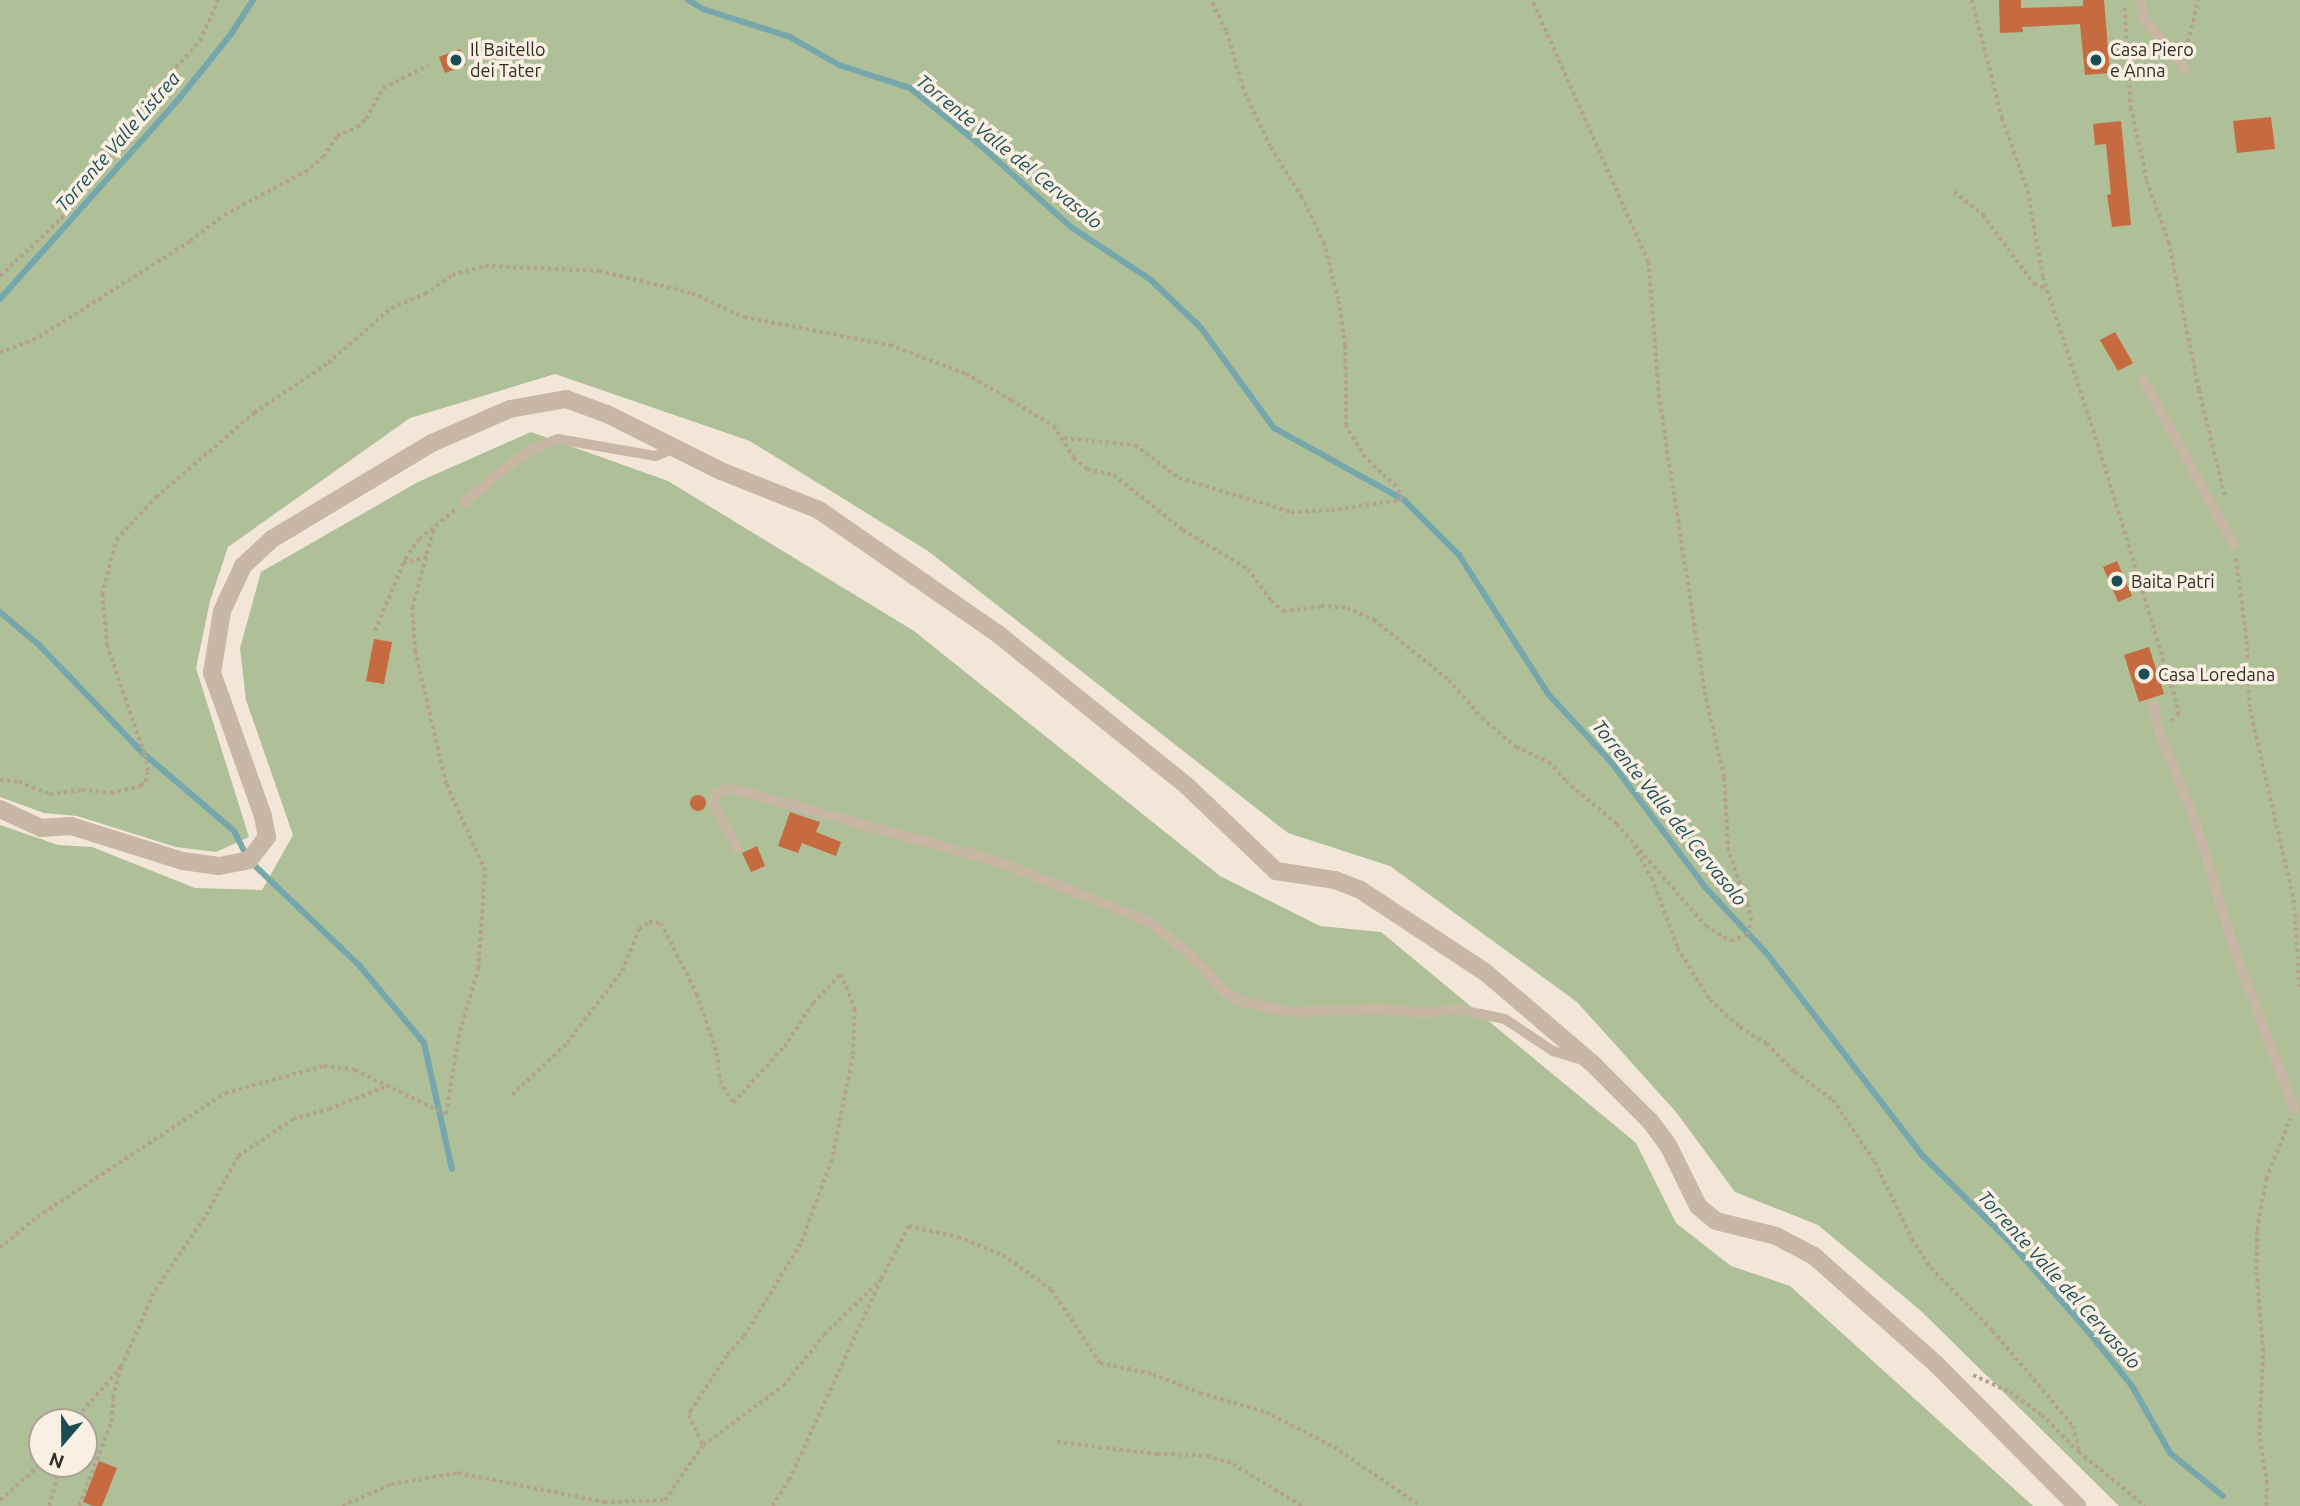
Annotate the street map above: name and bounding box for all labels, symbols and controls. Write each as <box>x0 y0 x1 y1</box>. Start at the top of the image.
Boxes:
place label: Il Baitello dei Tater <box>470 39 545 82</box>
place label: Casa Piero e Anna <box>2110 39 2194 82</box>
marker: Il Baitello dei Tater <box>448 52 464 68</box>
marker: Casa Piero e Anna <box>2088 52 2104 68</box>
water label: Torrente Valle Listrea <box>51 67 185 217</box>
water label: Torrente Valle del Cervasolo <box>912 70 1106 234</box>
place label: Baita Patri <box>2131 570 2215 592</box>
marker: Baita Patri <box>2109 573 2125 589</box>
place label: Casa Loredana <box>2158 663 2275 685</box>
marker: Casa Loredana <box>2136 666 2152 682</box>
water label: Torrente Valle del Cervasolo <box>1587 716 1751 910</box>
water label: Torrente Valle del Cervasolo <box>1973 1186 2145 1374</box>
north arrow <box>28 1408 98 1478</box>
text: N <box>46 1448 67 1474</box>

